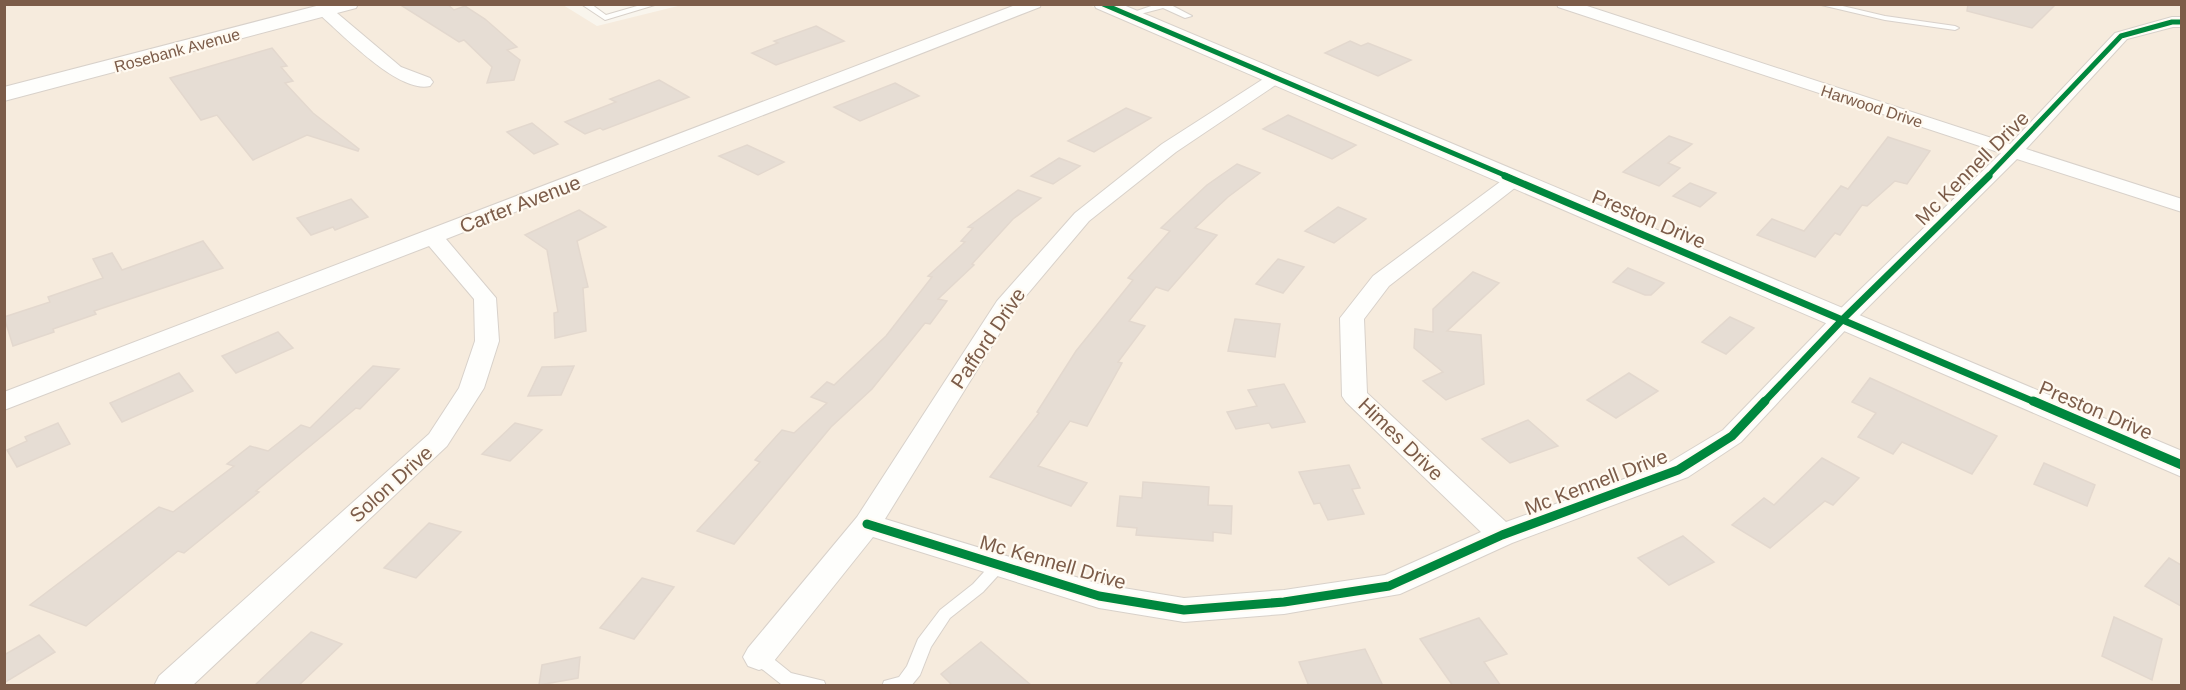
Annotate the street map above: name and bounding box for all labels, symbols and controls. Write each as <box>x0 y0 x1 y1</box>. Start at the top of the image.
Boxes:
street label: Rosebank Avenue <box>112 25 242 75</box>
street label: Harwood Drive <box>1819 82 1925 131</box>
street label: Mc Kennell Drive <box>1911 107 2033 229</box>
street label: Carter Avenue <box>457 171 583 237</box>
street label: Preston Drive <box>1589 185 1709 253</box>
street label: Pafford Drive <box>946 284 1030 392</box>
street label: Preston Drive <box>2036 376 2156 444</box>
street label: Himes Drive <box>1354 393 1448 485</box>
street label: Solon Drive <box>345 441 437 527</box>
street label: Mc Kennell Drive <box>1521 445 1671 519</box>
street label: Mc Kennell Drive <box>977 531 1129 593</box>

